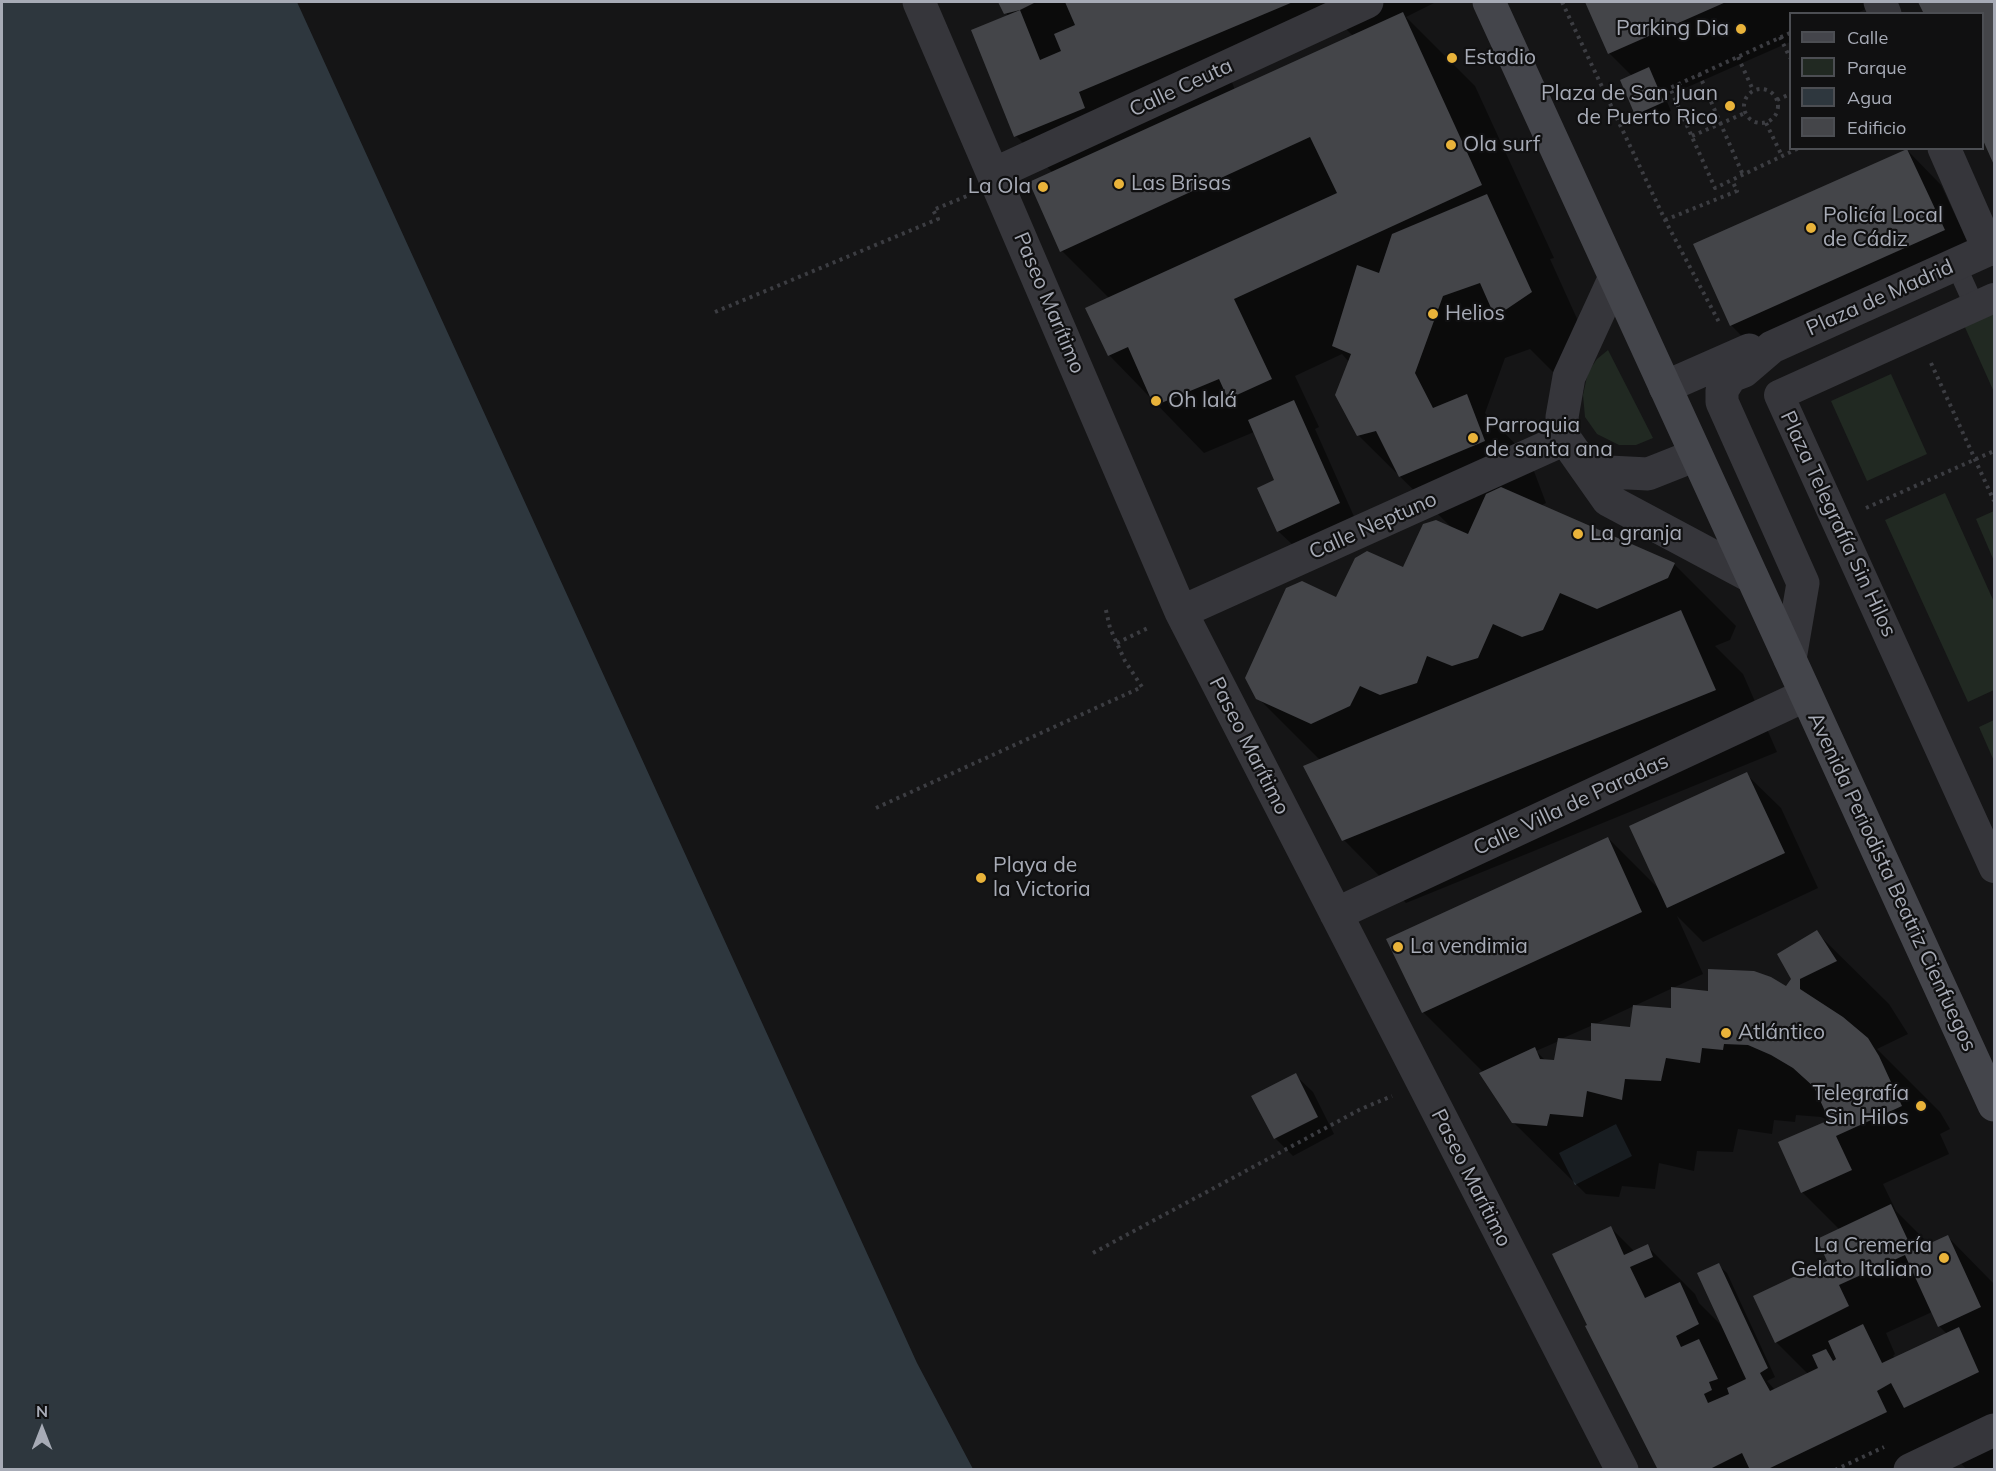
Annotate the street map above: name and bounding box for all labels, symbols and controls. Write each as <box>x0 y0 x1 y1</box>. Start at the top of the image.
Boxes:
legend <box>1789 12 1984 150</box>
place label: Parking Dia <box>1616 16 1729 42</box>
marker: Parking Dia <box>1734 22 1748 36</box>
text: Calle <box>1847 26 1888 49</box>
place label: Estadio <box>1464 45 1536 71</box>
marker: Estadio <box>1445 51 1459 65</box>
street label: Calle Ceuta <box>1126 53 1236 123</box>
text: Parque <box>1847 56 1906 79</box>
place label: Plaza de San Juan de Puerto Rico <box>1541 81 1718 131</box>
text: Agua <box>1847 86 1892 109</box>
marker: Plaza de San Juan de Puerto Rico <box>1723 99 1737 113</box>
text: Edificio <box>1847 116 1906 139</box>
place label: Ola surf <box>1463 132 1540 158</box>
marker: Ola surf <box>1444 138 1458 152</box>
place label: Las Brisas <box>1131 171 1231 197</box>
place label: La Ola <box>968 174 1031 200</box>
marker: Las Brisas <box>1112 177 1126 191</box>
marker: La Ola <box>1036 180 1050 194</box>
place label: Policía Local de Cádiz <box>1823 203 1943 253</box>
marker: Policía Local de Cádiz <box>1804 221 1818 235</box>
street label: Paseo Marítimo <box>1008 229 1090 377</box>
street label: Plaza de Madrid <box>1803 254 1957 342</box>
place label: Helios <box>1445 301 1505 327</box>
marker: Helios <box>1426 307 1440 321</box>
place label: Oh lalá <box>1168 388 1237 414</box>
marker: Oh lalá <box>1149 394 1163 408</box>
street label: Plaza Telegrafía Sin Hilos <box>1775 407 1901 641</box>
place label: Parroquia de santa ana <box>1485 413 1613 463</box>
marker: Parroquia de santa ana <box>1466 431 1480 445</box>
street label: Calle Neptuno <box>1305 487 1441 565</box>
place label: La granja <box>1590 521 1682 547</box>
marker: La granja <box>1571 527 1585 541</box>
street label: Paseo Marítimo <box>1203 673 1295 819</box>
street label: Avenida Periodista Beatriz Cienfuegos <box>1802 708 1982 1056</box>
street label: Calle Villa de Paradas <box>1469 749 1673 861</box>
place label: Playa de la Victoria <box>993 853 1091 903</box>
marker: Playa de la Victoria <box>974 871 988 885</box>
place label: La vendimia <box>1410 934 1528 960</box>
marker: La vendimia <box>1391 940 1405 954</box>
place label: Atlántico <box>1738 1020 1825 1046</box>
marker: Atlántico <box>1719 1026 1733 1040</box>
place label: Telegrafía Sin Hilos <box>1813 1081 1909 1131</box>
marker: Telegrafía Sin Hilos <box>1914 1099 1928 1113</box>
street label: Paseo Marítimo <box>1425 1105 1517 1251</box>
place label: La Cremería Gelato Italiano <box>1791 1233 1932 1283</box>
marker: La Cremería Gelato Italiano <box>1937 1251 1951 1265</box>
north arrow <box>12 1399 72 1459</box>
text: N <box>36 1401 48 1421</box>

